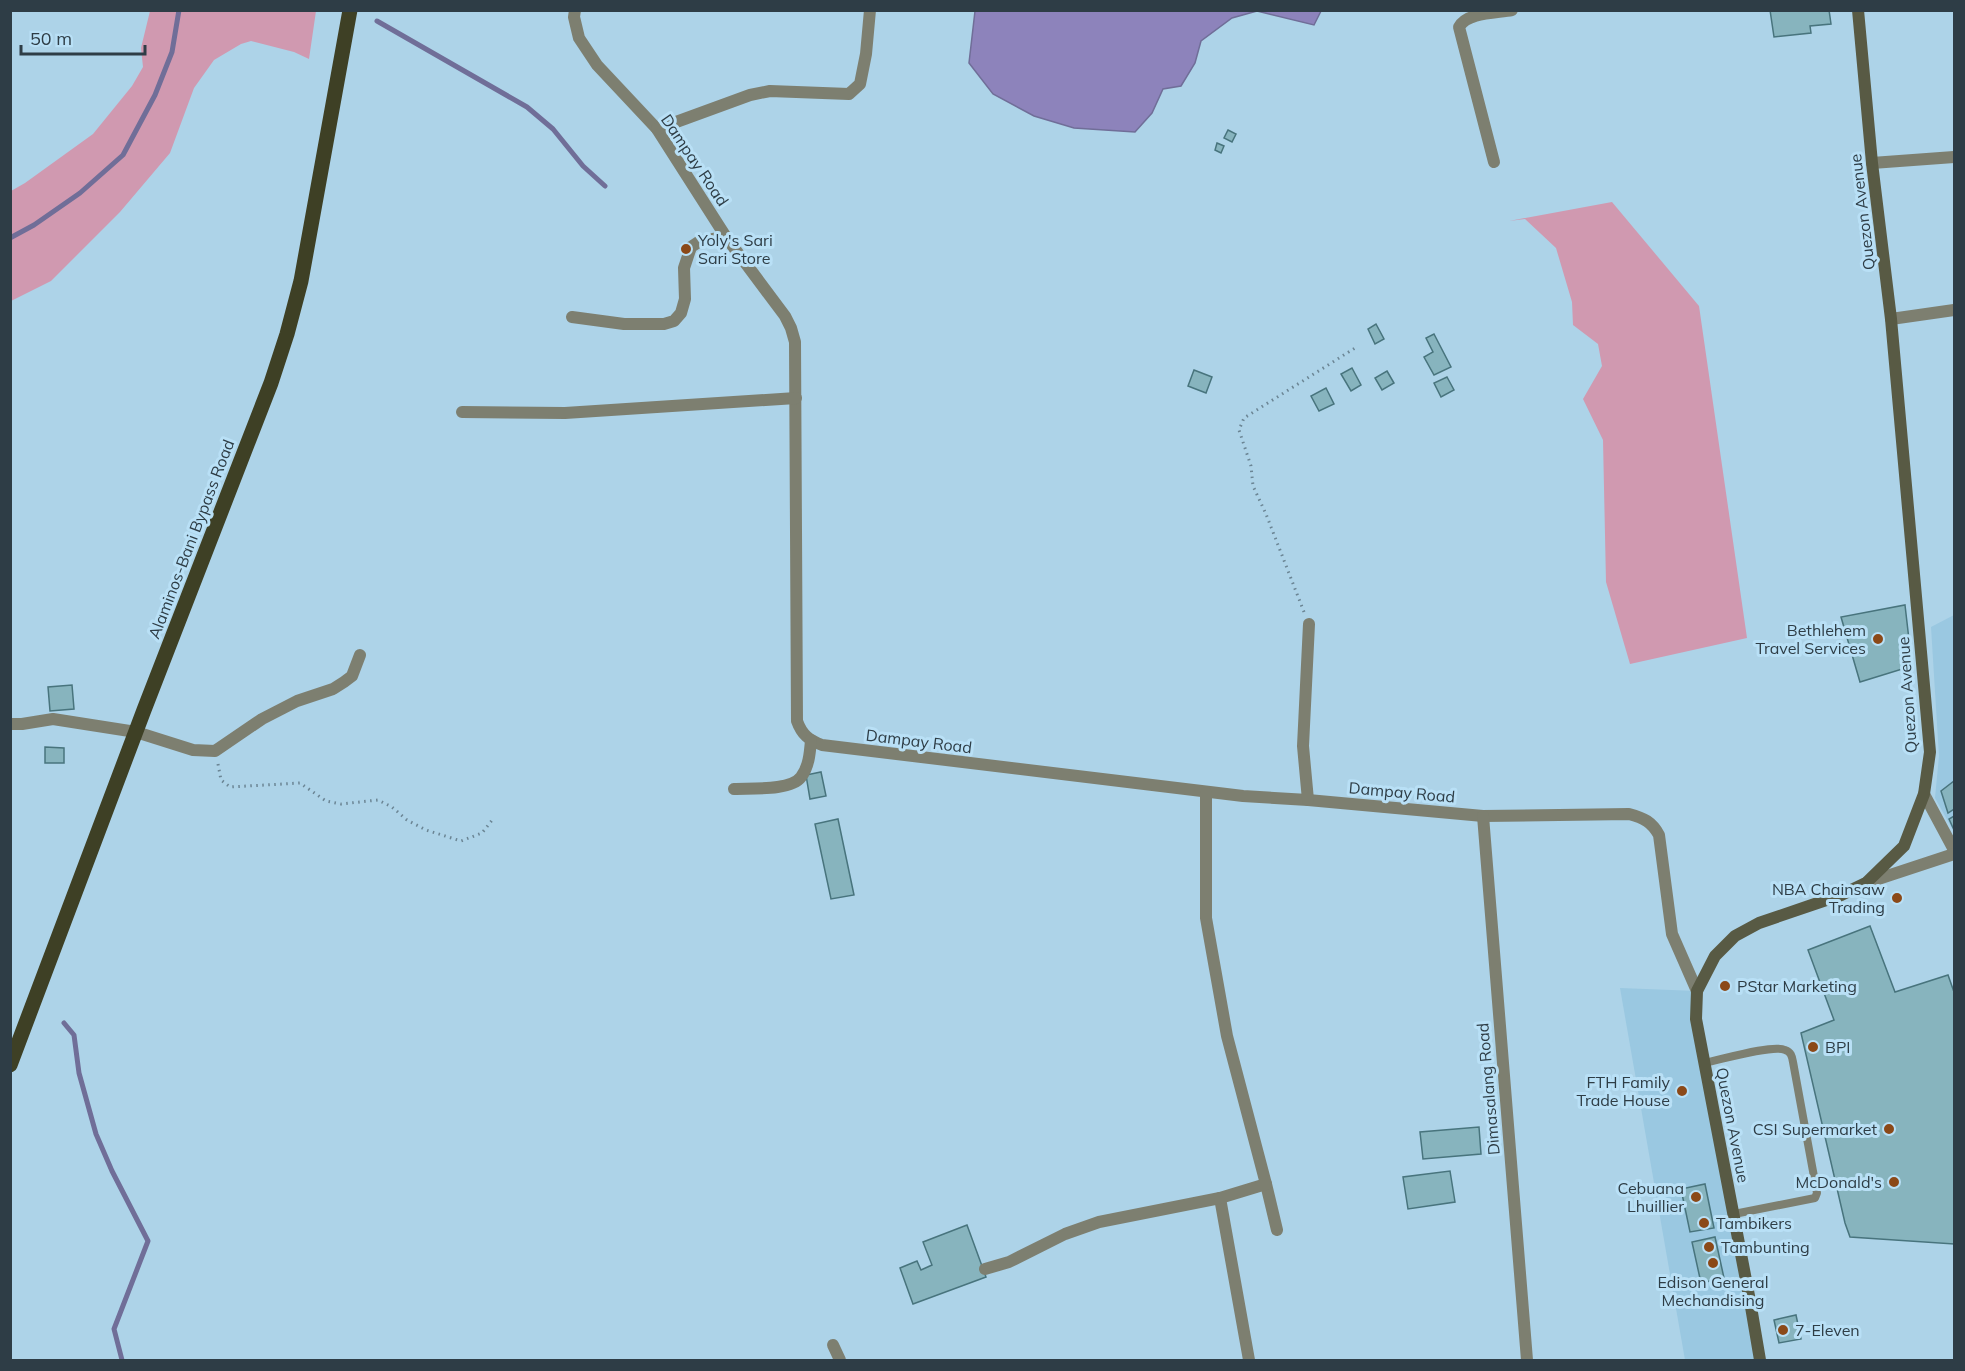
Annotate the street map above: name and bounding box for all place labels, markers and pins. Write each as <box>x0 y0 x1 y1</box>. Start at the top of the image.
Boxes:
place label: Yoly's Sari Sari Store <box>697 230 773 268</box>
marker: Yoly's Sari Sari Store <box>679 242 693 256</box>
place label: Bethlehem Travel Services <box>1756 620 1866 658</box>
marker: Bethlehem Travel Services <box>1871 632 1885 646</box>
place label: NBA Chainsaw Trading <box>1772 879 1885 917</box>
marker: NBA Chainsaw Trading <box>1890 891 1904 905</box>
place label: PStar Marketing <box>1737 976 1857 996</box>
marker: PStar Marketing <box>1718 979 1732 993</box>
place label: BPI <box>1825 1037 1850 1057</box>
marker: BPI <box>1806 1040 1820 1054</box>
place label: FTH Family Trade House <box>1576 1072 1670 1110</box>
marker: FTH Family Trade House <box>1675 1084 1689 1098</box>
place label: CSI Supermarket <box>1753 1119 1877 1139</box>
marker: CSI Supermarket <box>1882 1122 1896 1136</box>
place label: McDonald's <box>1795 1172 1882 1192</box>
marker: McDonald's <box>1887 1175 1901 1189</box>
place label: Cebuana Lhuillier <box>1618 1178 1684 1216</box>
marker: Cebuana Lhuillier <box>1689 1190 1703 1204</box>
place label: Tambikers <box>1716 1213 1792 1233</box>
marker: Tambikers <box>1697 1216 1711 1230</box>
place label: Tambunting <box>1721 1237 1810 1257</box>
marker: Tambunting <box>1702 1240 1716 1254</box>
marker: Edison General Mechandising <box>1706 1256 1720 1270</box>
place label: Edison General Mechandising <box>1658 1272 1769 1310</box>
place label: 7-Eleven <box>1795 1320 1860 1340</box>
marker: 7-Eleven <box>1776 1323 1790 1337</box>

